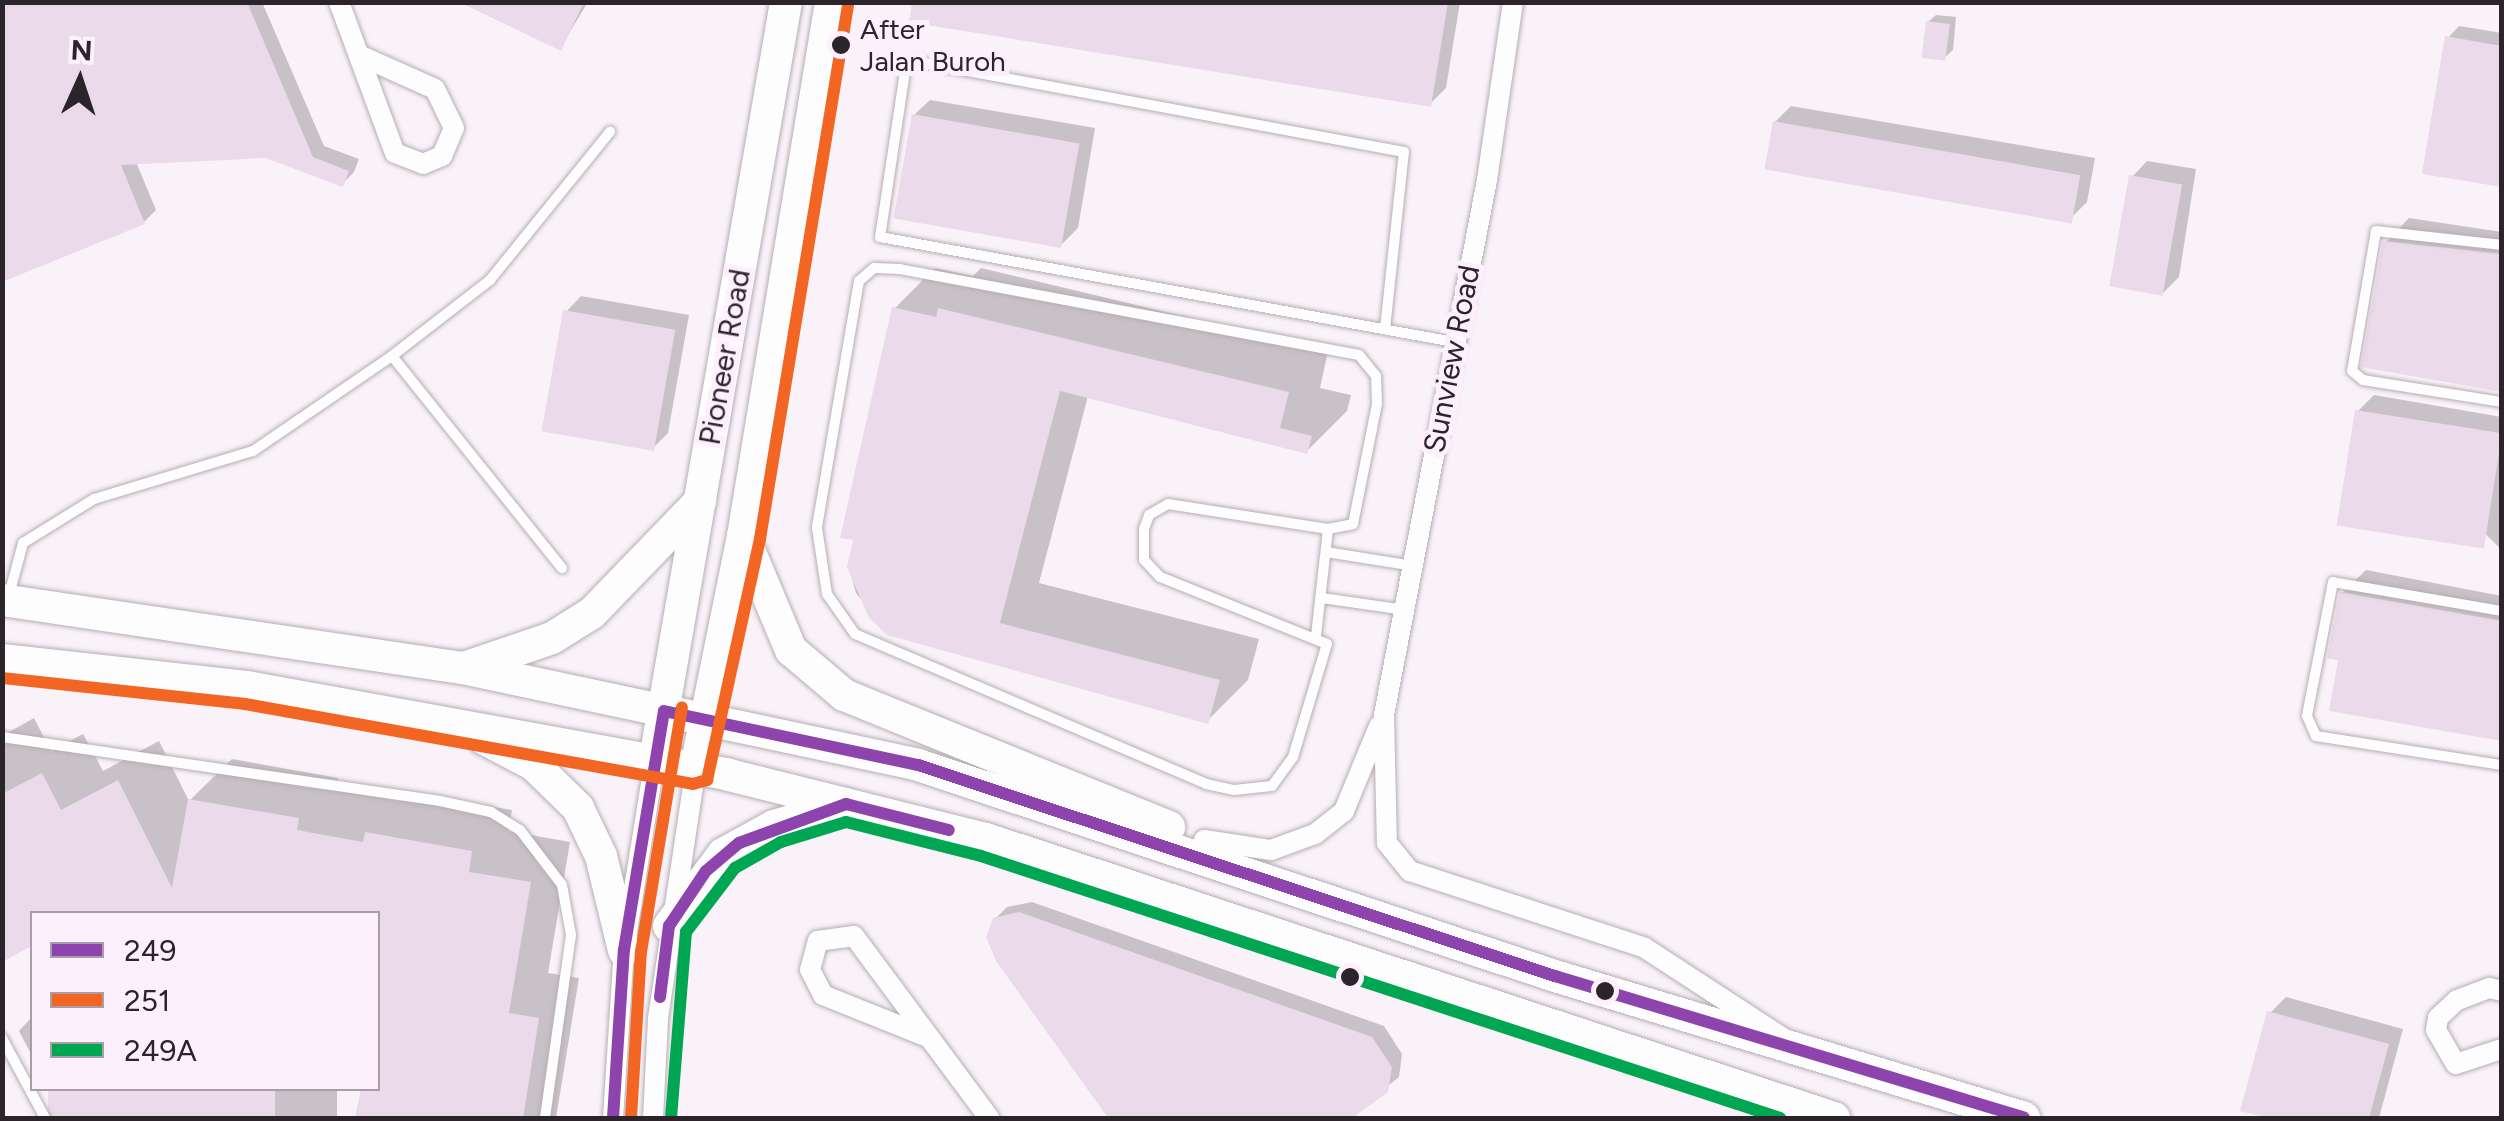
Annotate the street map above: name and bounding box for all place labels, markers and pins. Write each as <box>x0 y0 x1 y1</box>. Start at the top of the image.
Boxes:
place label: After Jalan Buroh <box>860 12 1006 78</box>
marker: After Jalan Buroh <box>831 35 851 55</box>
unlabelled marker <box>1340 967 1360 987</box>
unlabelled marker <box>1595 981 1615 1001</box>

